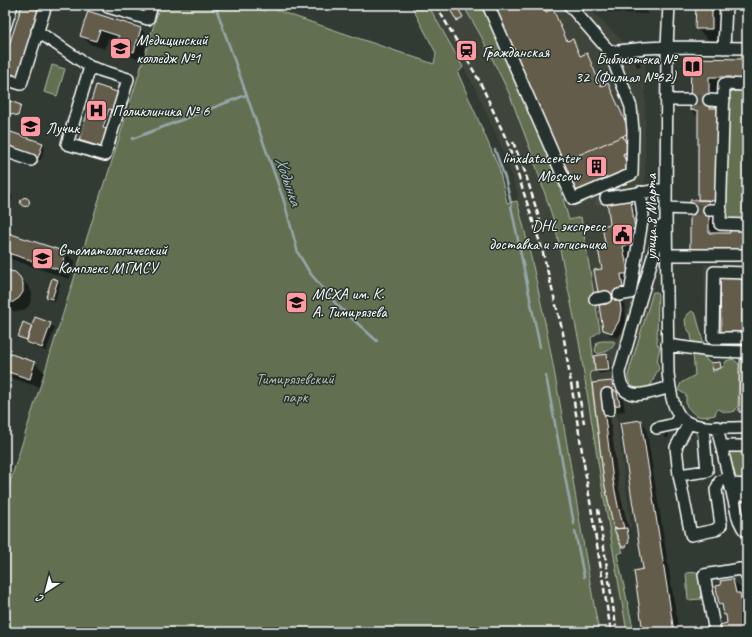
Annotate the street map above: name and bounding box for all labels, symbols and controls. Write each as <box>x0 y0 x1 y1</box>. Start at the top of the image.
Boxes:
place label: Медицинский колледж №1 <box>136 30 209 68</box>
school or university icon: Медицинский колледж №1 <box>108 35 134 61</box>
station icon: Гражданская <box>453 38 479 64</box>
place label: Гражданская <box>482 42 551 62</box>
place label: Библиотека № 32 (Филиал №62) <box>575 49 679 87</box>
library icon: Библиотека № 32 (Филиал №62) <box>679 54 705 80</box>
hospital icon: Поликлиника № 6 <box>83 97 109 123</box>
place label: Поликлиника № 6 <box>112 101 210 121</box>
school or university icon: Лучик <box>18 114 44 140</box>
place label: Лучик <box>46 118 81 138</box>
place label: linxdatacenter Moscow <box>502 148 582 186</box>
building icon: linxdatacenter Moscow <box>583 153 609 179</box>
water label: Ходынка <box>270 154 307 210</box>
street label: улица 8 Марта <box>641 172 661 261</box>
place label: DHL экспресс доставка и логистика <box>489 216 608 254</box>
public building icon: DHL экспресс доставка и логистика <box>609 221 635 247</box>
place label: Стоматологический Комплекс МГМСУ <box>58 240 168 278</box>
school or university icon: Стоматологический Комплекс МГМСУ <box>30 245 56 271</box>
place label: МСХА им. К. А. Тимирязева <box>312 284 388 322</box>
school or university icon: МСХА им. К. А. Тимирязева <box>284 289 310 315</box>
park label: Тимирязевский парк <box>256 369 336 407</box>
north arrow <box>26 571 66 611</box>
text: С <box>33 591 46 606</box>

